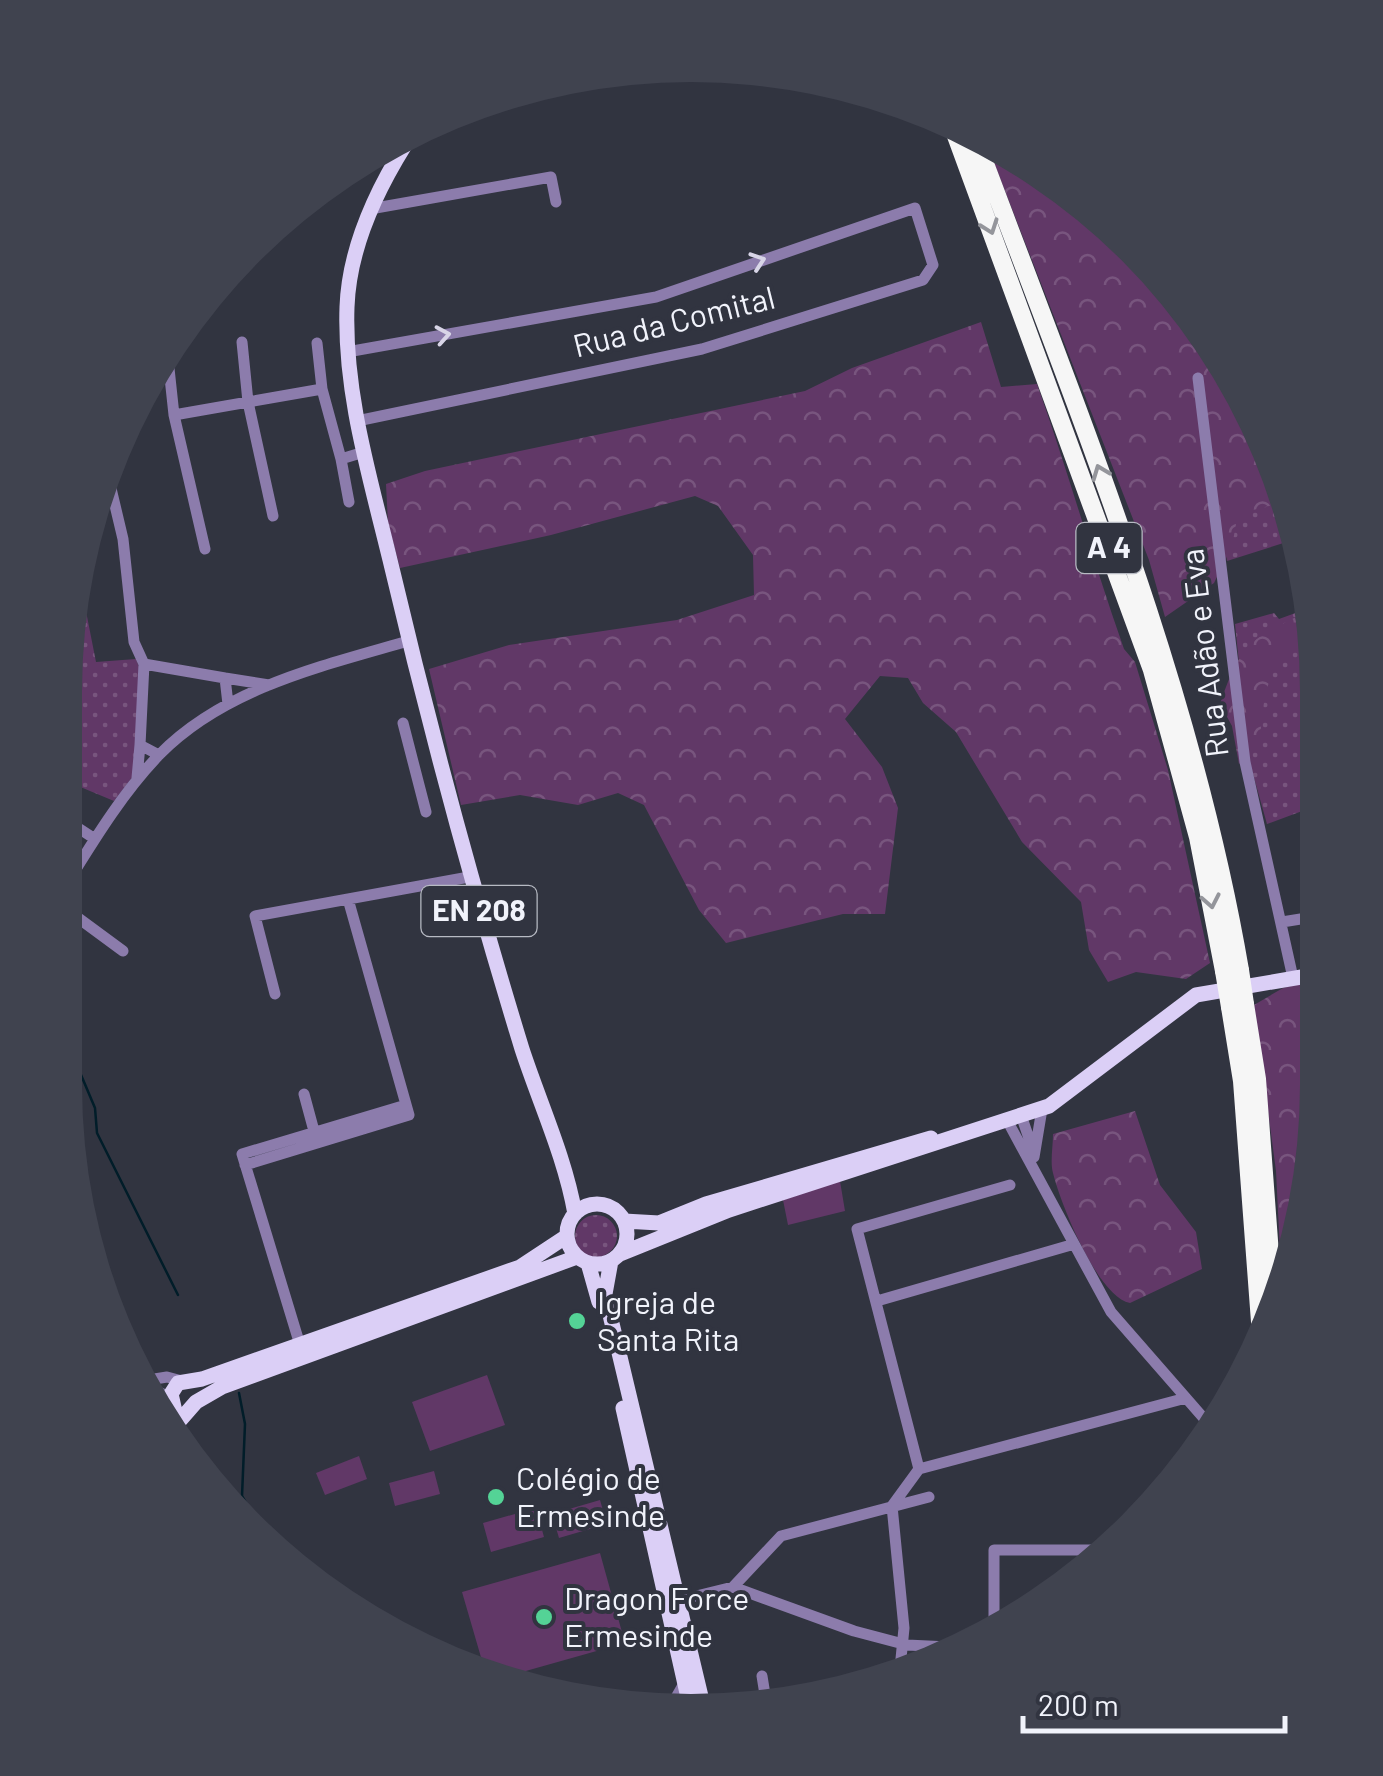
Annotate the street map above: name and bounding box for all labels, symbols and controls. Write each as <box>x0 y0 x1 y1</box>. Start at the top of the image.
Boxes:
one-way arrow <box>978 218 999 235</box>
one-way arrow <box>749 253 766 273</box>
street label: Rua da Comital <box>569 277 778 363</box>
one-way arrow <box>434 325 451 346</box>
one-way arrow <box>1091 465 1112 482</box>
road number: A 4 <box>1076 523 1142 573</box>
street label: Rua Adão e Eva <box>1171 547 1235 760</box>
road number: EN 208 <box>422 886 536 936</box>
one-way arrow <box>1199 892 1220 909</box>
place label: Igreja de Santa Rita <box>597 1282 739 1357</box>
marker: Igreja de Santa Rita <box>566 1310 588 1332</box>
place label: Colégio de Ermesinde <box>516 1458 665 1533</box>
marker: Colégio de Ermesinde <box>485 1486 507 1508</box>
place label: Dragon Force Ermesinde <box>564 1578 749 1653</box>
marker: Dragon Force Ermesinde <box>533 1606 555 1628</box>
scale bar <box>1023 1671 1286 1733</box>
text: 200 m <box>1038 1686 1119 1722</box>

